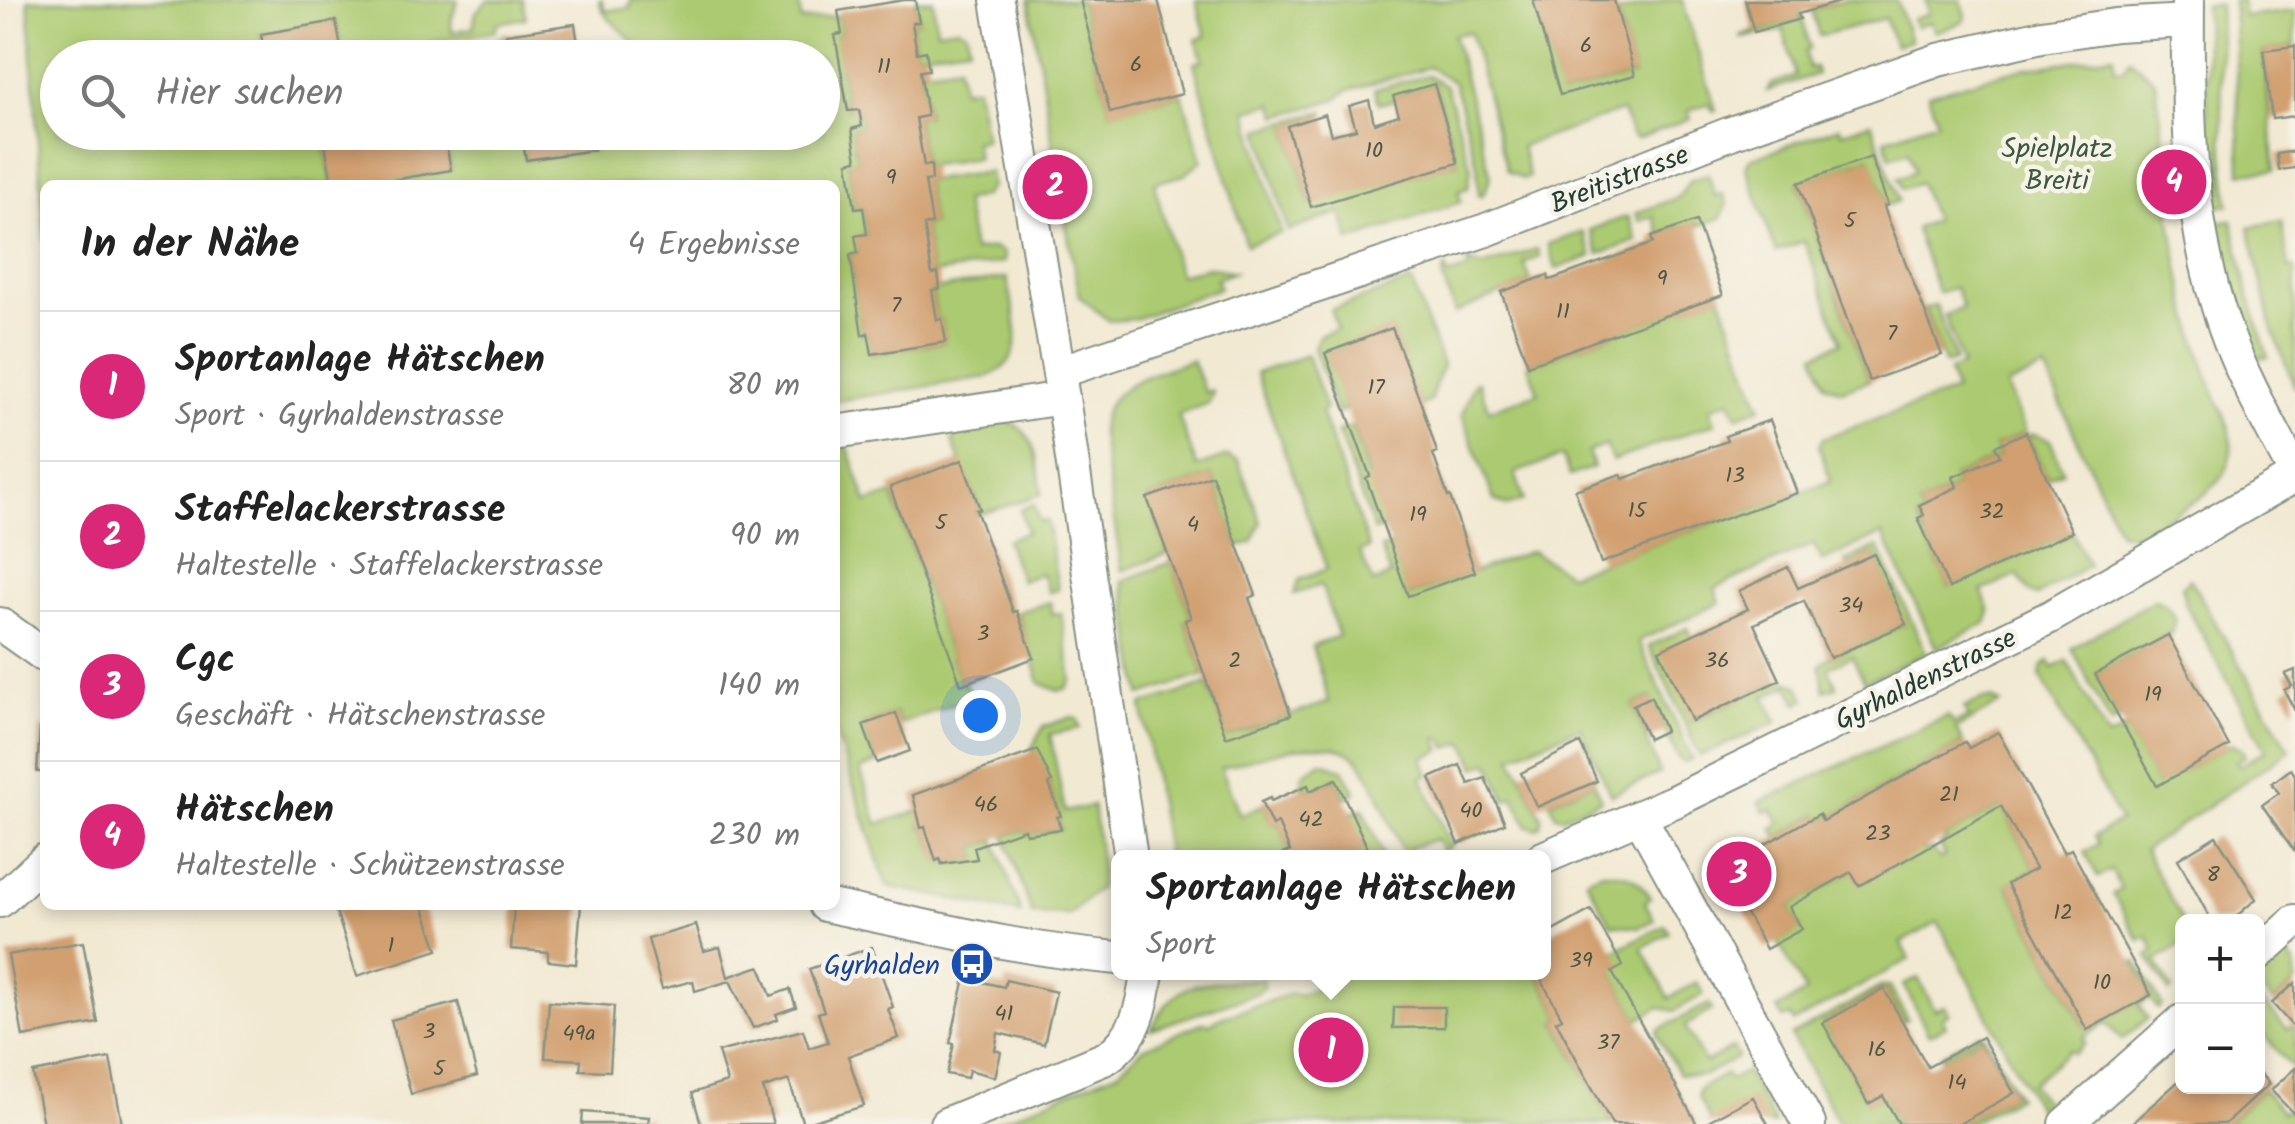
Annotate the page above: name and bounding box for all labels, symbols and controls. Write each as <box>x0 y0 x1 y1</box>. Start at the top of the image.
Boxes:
house number: 6 <box>1580 29 1592 64</box>
search box <box>40 40 840 150</box>
house number: 6 <box>1130 48 1142 83</box>
house number: 11 <box>877 50 891 85</box>
text: Hier suchen <box>155 65 344 125</box>
icon: search <box>75 68 130 123</box>
park label: Spielplatz Breiti <box>2002 127 2112 204</box>
street label: Breitistrasse <box>1544 133 1696 227</box>
house number: 10 <box>1365 134 1383 169</box>
pin: 4 <box>2142 144 2206 220</box>
pin: 2 <box>1022 150 1088 224</box>
house number: 9 <box>886 161 897 196</box>
house number: 5 <box>1844 204 1857 239</box>
text: In der Nähe <box>80 212 299 279</box>
text: 4 Ergebnisse <box>627 220 800 271</box>
house number: 9 <box>1657 262 1668 297</box>
house number: 7 <box>891 289 902 324</box>
house number: 11 <box>1556 295 1570 330</box>
house number: 7 <box>1887 317 1898 352</box>
text: Sportanlage Hätschen <box>175 331 545 391</box>
text: 1 <box>108 361 117 412</box>
text: 80 m <box>726 361 800 412</box>
house number: 17 <box>1367 371 1385 406</box>
text: Sport · Gyrhaldenstrasse <box>175 391 504 442</box>
house number: 13 <box>1725 459 1745 494</box>
text: Staffelackerstrasse <box>175 481 505 541</box>
house number: 15 <box>1628 494 1648 529</box>
house number: 32 <box>1979 495 2005 530</box>
house number: 19 <box>1409 498 1427 533</box>
house number: 5 <box>935 506 948 541</box>
house number: 4 <box>1187 508 1199 543</box>
text: 2 <box>103 511 122 562</box>
text: 90 m <box>730 511 800 562</box>
text: Haltestelle · Staffelackerstrasse <box>175 541 603 592</box>
house number: 34 <box>1839 589 1863 624</box>
house number: 3 <box>977 617 989 652</box>
street label: Gyrhaldenstrasse <box>1827 617 2025 744</box>
text: Cgc <box>175 631 235 691</box>
house number: 2 <box>1229 644 1241 679</box>
house number: 36 <box>1705 644 1729 679</box>
text: 3 <box>104 661 121 712</box>
text: 140 m <box>718 661 800 712</box>
house number: 19 <box>2144 678 2162 713</box>
your location <box>955 690 1006 741</box>
text: Geschäft · Hätschenstrasse <box>175 691 545 742</box>
house number: 21 <box>1939 778 1959 813</box>
text: Hätschen <box>175 781 334 841</box>
house number: 46 <box>974 788 998 823</box>
house number: 40 <box>1459 794 1483 829</box>
house number: 42 <box>1299 803 1323 838</box>
text: 4 <box>104 811 121 862</box>
text: 230 m <box>709 811 800 862</box>
house number: 23 <box>1865 817 1891 852</box>
pin: 3 <box>1706 836 1772 912</box>
text: Haltestelle · Schützenstrasse <box>175 841 565 892</box>
popup <box>1111 850 1551 980</box>
house number: 8 <box>2206 858 2220 893</box>
text: Sportanlage Hätschen <box>1146 860 1516 920</box>
house number: 12 <box>2053 896 2073 931</box>
map controls <box>2175 914 2265 1094</box>
button: + <box>2175 914 2265 1004</box>
text: Sport <box>1146 920 1216 971</box>
house number: 1 <box>388 929 394 964</box>
bus stop icon: Gyrhalden <box>949 941 995 987</box>
place label: Gyrhalden <box>824 944 940 989</box>
house number: 39 <box>1569 944 1593 979</box>
house number: 10 <box>2093 966 2111 1001</box>
house number: 41 <box>994 997 1014 1032</box>
button: − <box>2175 1004 2265 1094</box>
pin: 1 <box>1298 1012 1364 1088</box>
house number: 3 <box>423 1015 435 1050</box>
house number: 49a <box>562 1017 596 1052</box>
house number: 37 <box>1597 1026 1620 1061</box>
house number: 16 <box>1867 1033 1887 1068</box>
house number: 5 <box>433 1052 446 1087</box>
house number: 14 <box>1947 1066 1967 1101</box>

